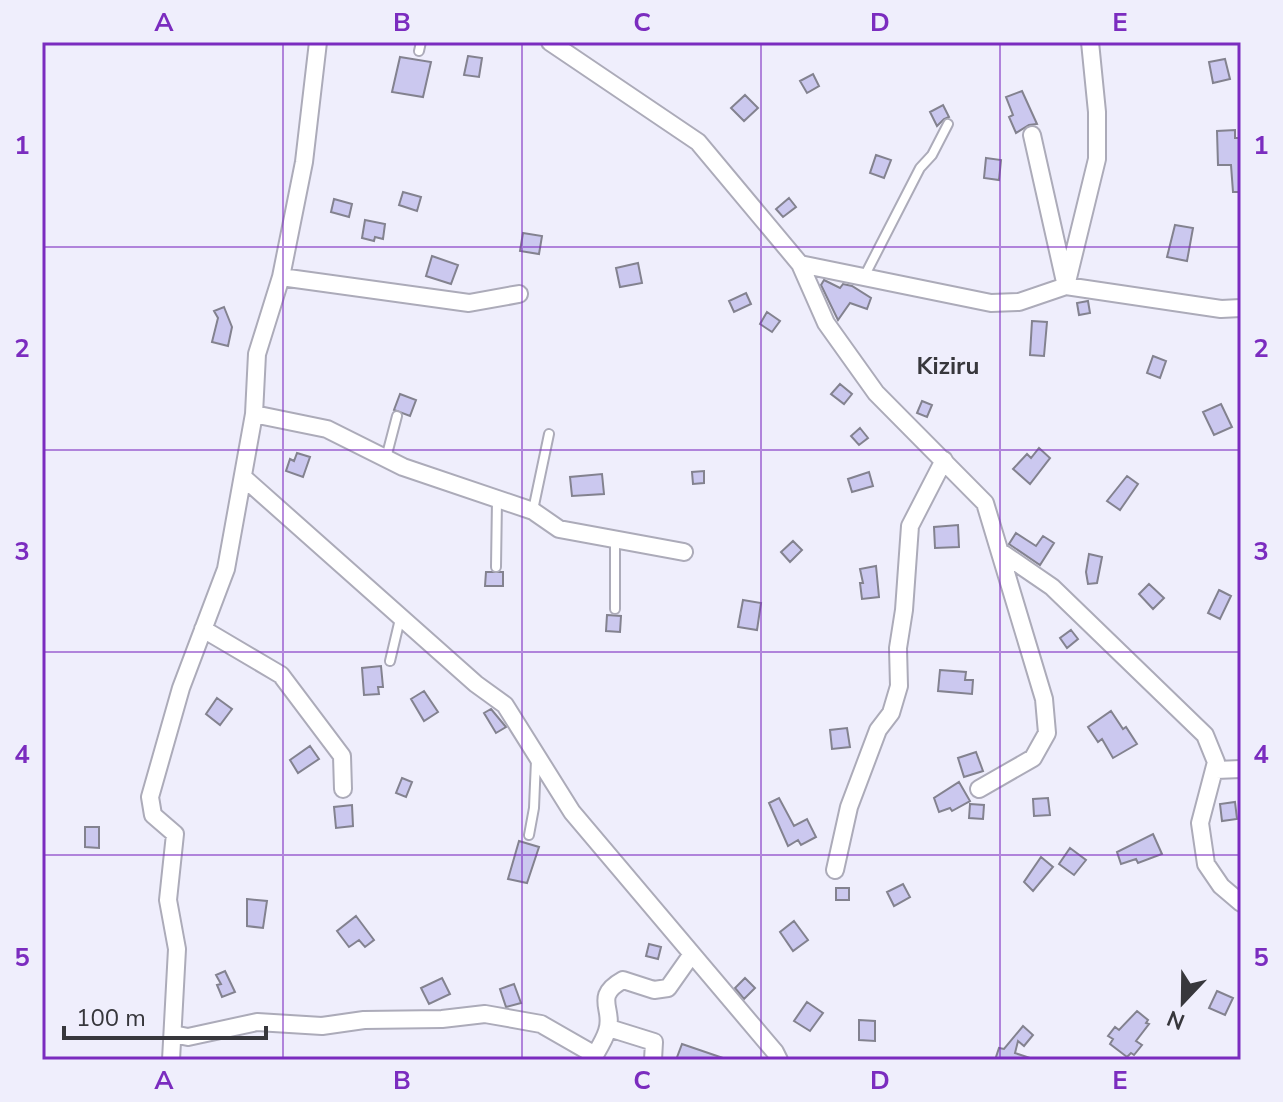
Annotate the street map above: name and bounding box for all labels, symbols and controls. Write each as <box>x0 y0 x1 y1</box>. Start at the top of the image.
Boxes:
text: A <box>154 5 174 40</box>
text: B <box>393 5 411 40</box>
text: C <box>633 5 651 40</box>
text: D <box>870 5 890 40</box>
text: E <box>1112 5 1128 40</box>
text: 1 <box>14 128 30 163</box>
text: 1 <box>1253 128 1269 163</box>
text: 2 <box>14 331 30 366</box>
text: 2 <box>1253 331 1269 366</box>
district label: Kiziru <box>917 350 979 382</box>
text: 3 <box>14 534 30 569</box>
text: 3 <box>1253 534 1269 569</box>
text: 4 <box>14 737 30 772</box>
text: 4 <box>1253 737 1269 772</box>
text: 5 <box>14 940 30 975</box>
text: 5 <box>1253 940 1269 975</box>
north arrow <box>1143 962 1223 1042</box>
scale bar <box>64 990 266 1040</box>
text: 100 m <box>76 1002 146 1034</box>
text: N <box>1163 1003 1189 1037</box>
text: A <box>154 1063 174 1098</box>
text: B <box>393 1063 411 1098</box>
text: C <box>633 1063 651 1098</box>
text: D <box>870 1063 890 1098</box>
text: E <box>1112 1063 1128 1098</box>

